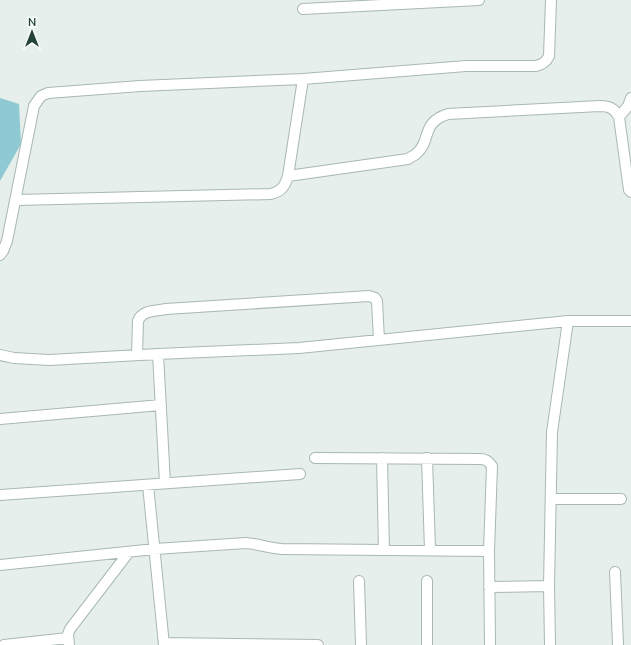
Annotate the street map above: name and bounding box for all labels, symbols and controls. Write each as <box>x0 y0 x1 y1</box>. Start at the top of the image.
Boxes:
north arrow <box>12 12 52 52</box>
text: N <box>28 15 36 30</box>

